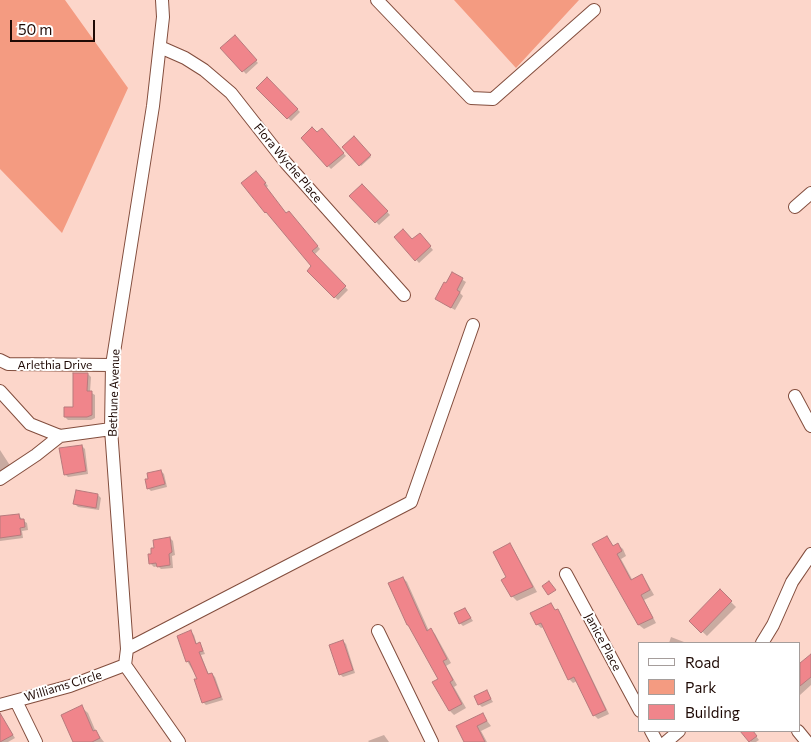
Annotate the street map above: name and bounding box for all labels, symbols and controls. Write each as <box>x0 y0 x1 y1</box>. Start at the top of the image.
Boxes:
scale bar <box>12 10 98 42</box>
text: 50 m <box>18 20 52 38</box>
street label: Flora Wyche Place <box>251 121 325 205</box>
street label: Bethune Avenue <box>105 349 123 437</box>
street label: Arlethia Drive <box>18 358 92 372</box>
street label: Janice Place <box>582 611 624 673</box>
legend <box>638 642 801 732</box>
text: Road <box>685 653 720 671</box>
street label: Williams Circle <box>23 667 103 705</box>
text: Park <box>685 678 716 696</box>
text: Building <box>685 703 740 721</box>

